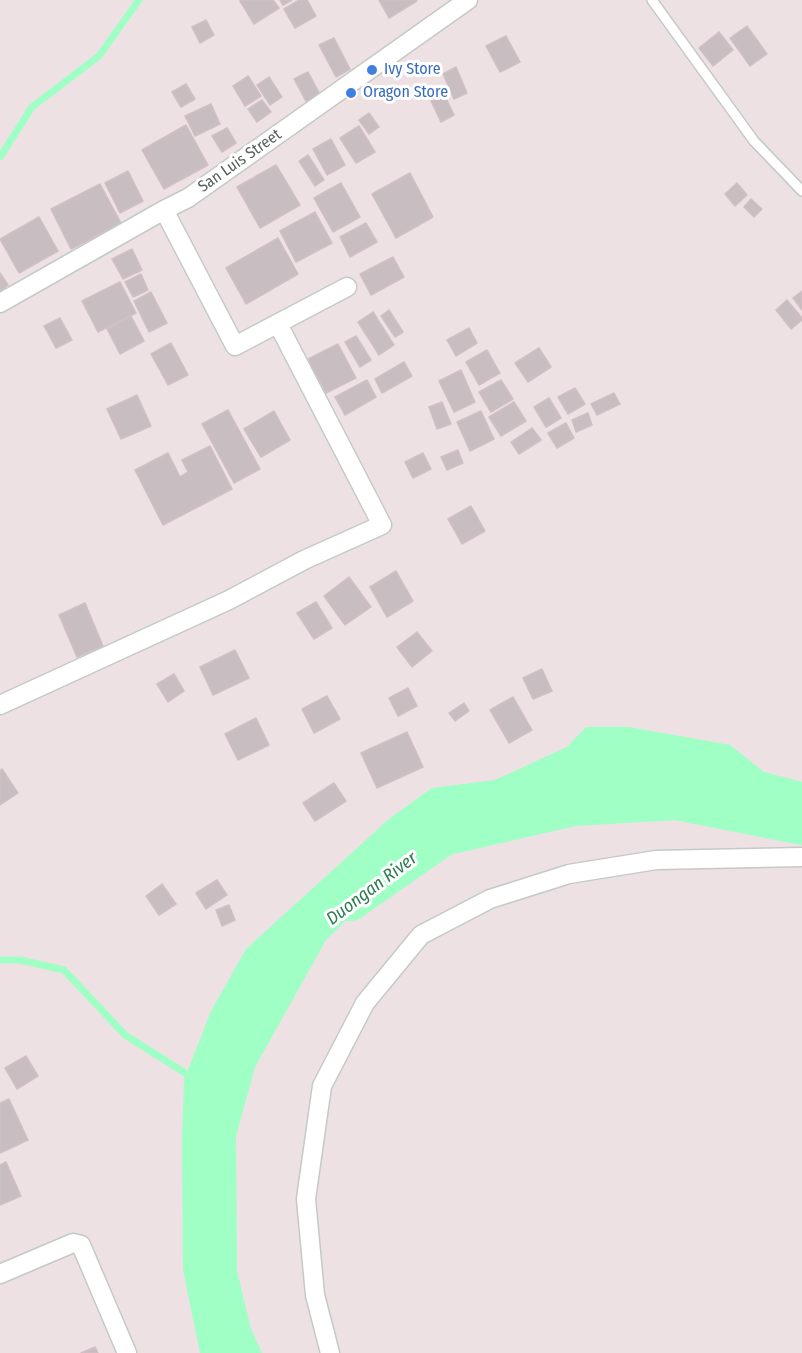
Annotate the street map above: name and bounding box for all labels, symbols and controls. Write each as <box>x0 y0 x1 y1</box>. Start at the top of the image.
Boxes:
place label: Ivy Store <box>384 60 441 80</box>
marker: Ivy Store <box>365 63 379 77</box>
place label: Oragon Store <box>363 83 448 103</box>
marker: Oragon Store <box>344 86 358 100</box>
street label: San Luis Street <box>195 125 285 197</box>
water label: Duongan River <box>322 848 422 930</box>

